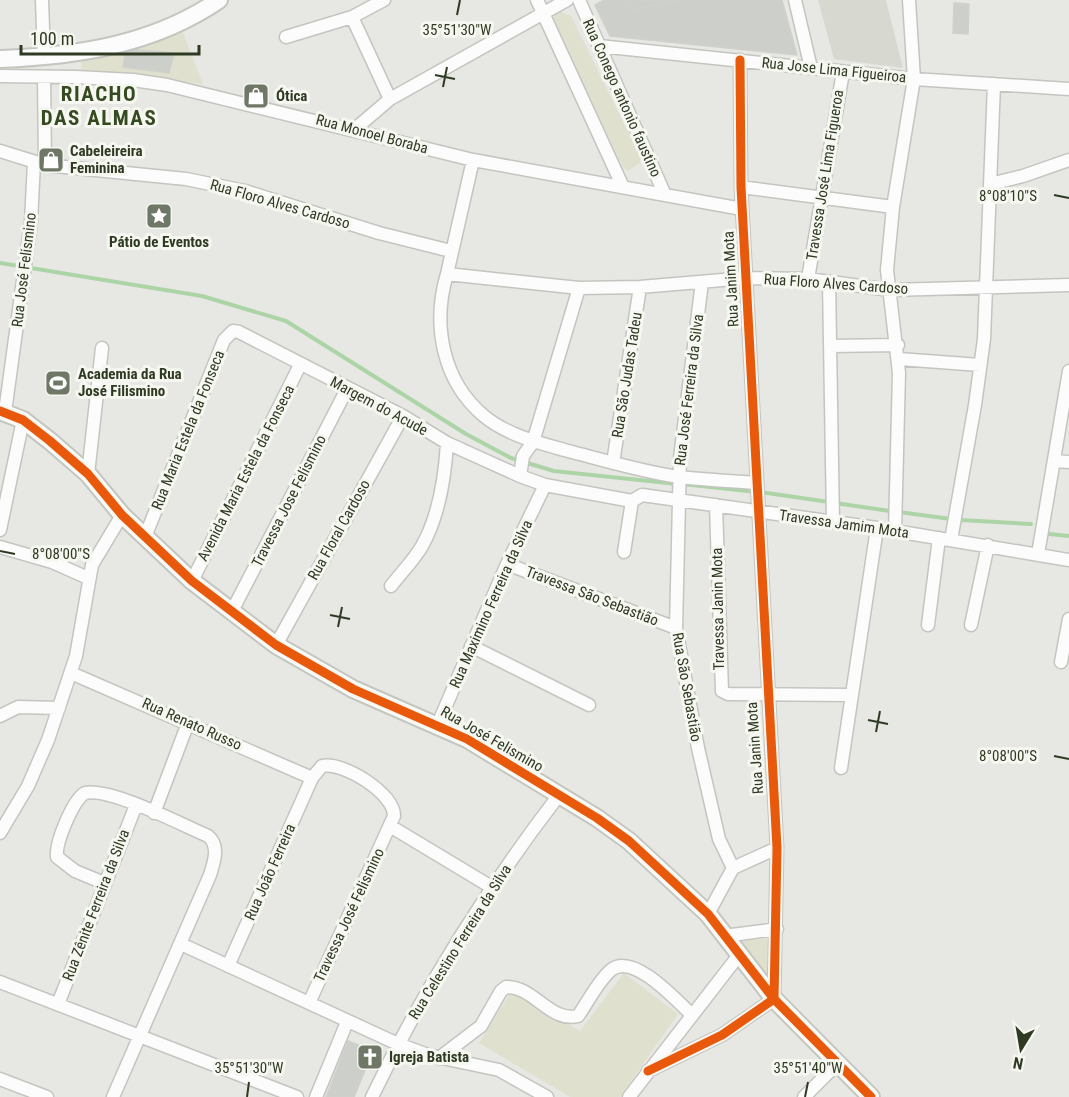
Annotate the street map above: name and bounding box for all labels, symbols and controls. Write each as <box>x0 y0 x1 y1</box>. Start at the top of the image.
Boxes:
street label: Rua Conego antonio faustino <box>579 16 665 180</box>
scale bar <box>21 18 200 56</box>
text: 35°51'30"W <box>423 21 492 39</box>
text: 100 m <box>30 28 74 49</box>
street label: Rua Jose Lima Figueiroa <box>761 53 907 87</box>
shop icon: Ótica <box>241 81 271 111</box>
district label: RIACHO DAS ALMAS <box>41 82 157 130</box>
place label: Ótica <box>276 87 307 105</box>
street label: Travessa José Lima Figueroa <box>803 88 847 262</box>
street label: Rua Monoel Boraba <box>314 110 430 158</box>
place label: Cabeleireira Feminina <box>70 142 143 177</box>
shop icon: Cabeleireira Feminina <box>36 145 66 175</box>
street label: Rua Floro Alves Cardoso <box>208 175 352 233</box>
text: 8°08'10"S <box>979 187 1037 205</box>
place icon: Pátio de Eventos <box>144 201 174 231</box>
street label: Rua José Felismino <box>8 212 40 328</box>
street label: Rua Janim Mota <box>719 230 743 328</box>
place label: Pátio de Eventos <box>109 233 209 251</box>
street label: Rua Floro Alves Cardoso <box>763 270 909 298</box>
street label: Rua São Judas Tadeu <box>608 311 646 439</box>
street label: Rua José Ferreira da Silva <box>671 313 707 467</box>
street label: Rua Maria Estela da Fonseca <box>148 347 228 513</box>
place label: Academia da Rua José Filismino <box>78 365 182 400</box>
sports icon: Academia da Rua José Filismino <box>43 368 73 398</box>
street label: Margem do Acude <box>327 373 431 439</box>
street label: Avenida Maria Estela da Fonseca <box>194 382 298 564</box>
street label: Travessa Jose Felismino <box>248 432 330 570</box>
street label: Rua Floral Cardoso <box>304 477 374 583</box>
street label: Travessa Jamim Mota <box>778 506 910 542</box>
street label: Rua Maximino Ferreira da Silva <box>446 517 536 691</box>
text: 8°08'00"S <box>32 545 90 563</box>
street label: Travessa Janin Mota <box>708 548 728 670</box>
street label: Travessa São Sebastião <box>523 562 661 630</box>
street label: Rua São Sebastião <box>669 631 705 743</box>
street label: Rua Renato Russo <box>139 694 245 754</box>
street label: Rua Janin Mota <box>743 701 767 795</box>
street label: Rua José Felismino <box>438 702 546 776</box>
text: 8°08'00"S <box>979 747 1037 765</box>
street label: Rua João Ferreira <box>241 821 299 923</box>
street label: Rua Zênite Ferreira da Silva <box>59 827 133 983</box>
street label: Travessa José Felismino <box>310 845 388 985</box>
street label: Rua Celestino Ferreira da Silva <box>405 861 515 1023</box>
north arrow <box>991 1019 1051 1079</box>
church icon: Igreja Batista <box>355 1042 385 1072</box>
place label: Igreja Batista <box>389 1048 469 1066</box>
text: N <box>1012 1053 1025 1073</box>
text: 35°51'30"W <box>215 1059 284 1077</box>
text: 35°51'40"W <box>774 1059 843 1077</box>

